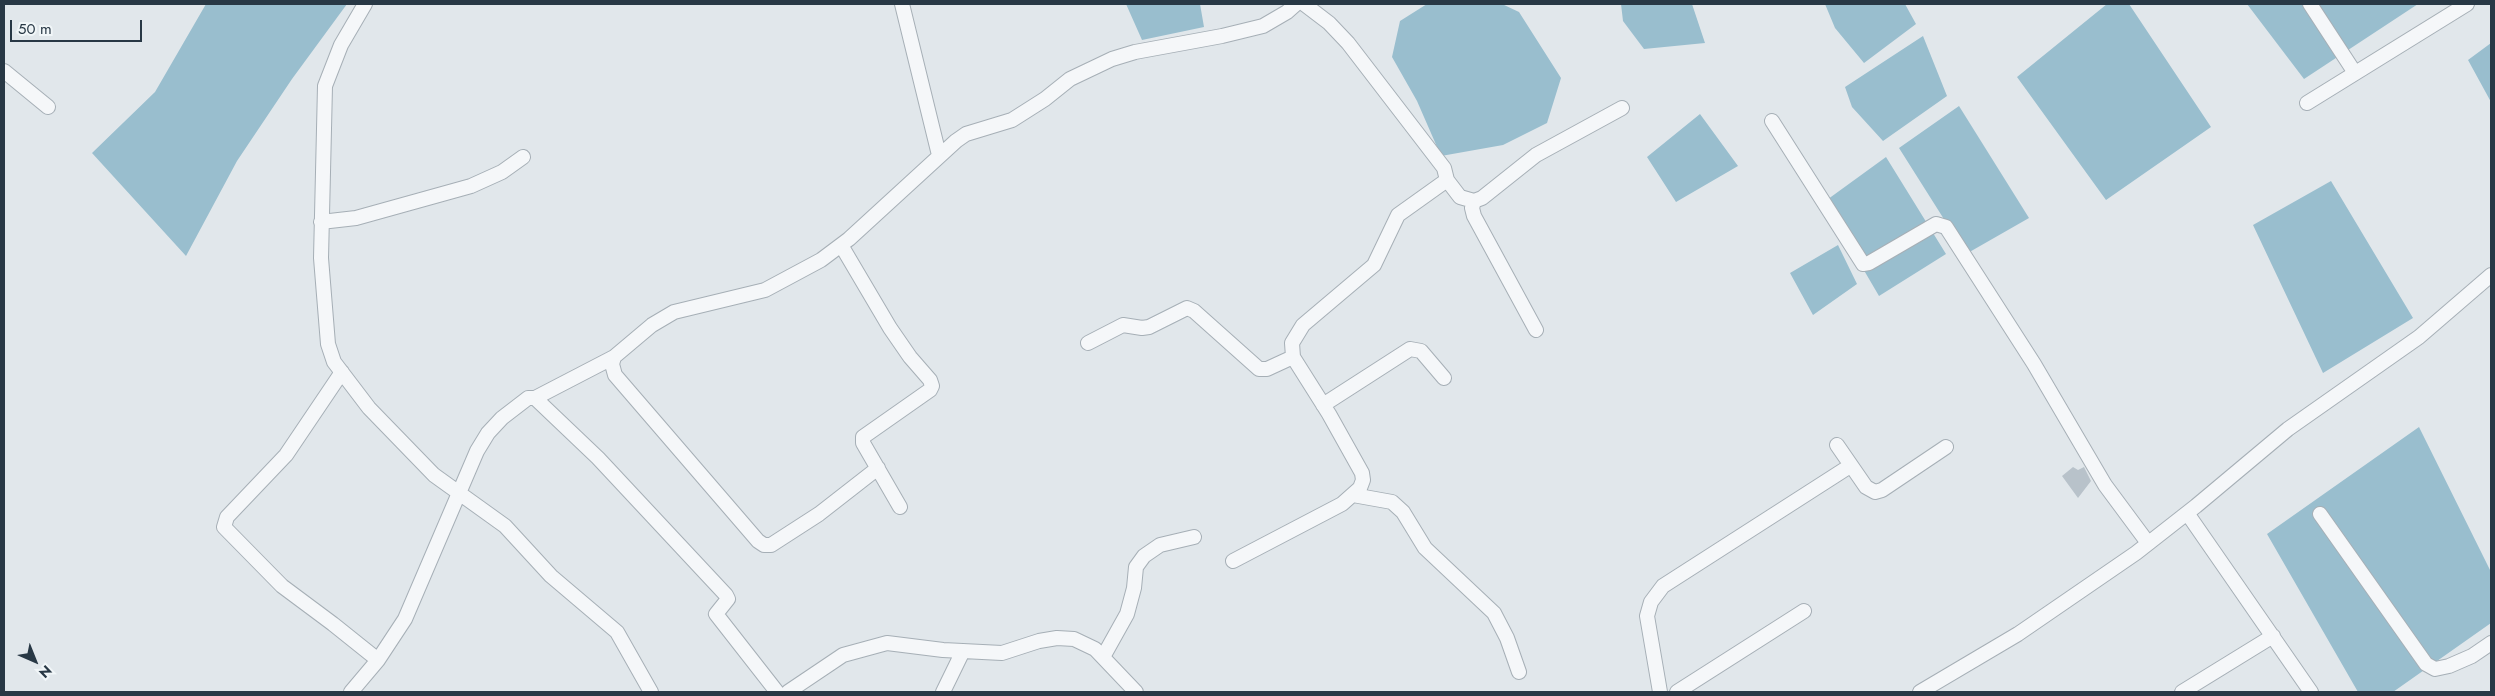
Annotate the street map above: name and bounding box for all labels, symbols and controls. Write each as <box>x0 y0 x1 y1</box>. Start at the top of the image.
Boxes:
scale bar <box>12 10 145 42</box>
text: 50 m <box>18 18 52 40</box>
north arrow <box>10 636 60 686</box>
text: N <box>34 661 56 683</box>

